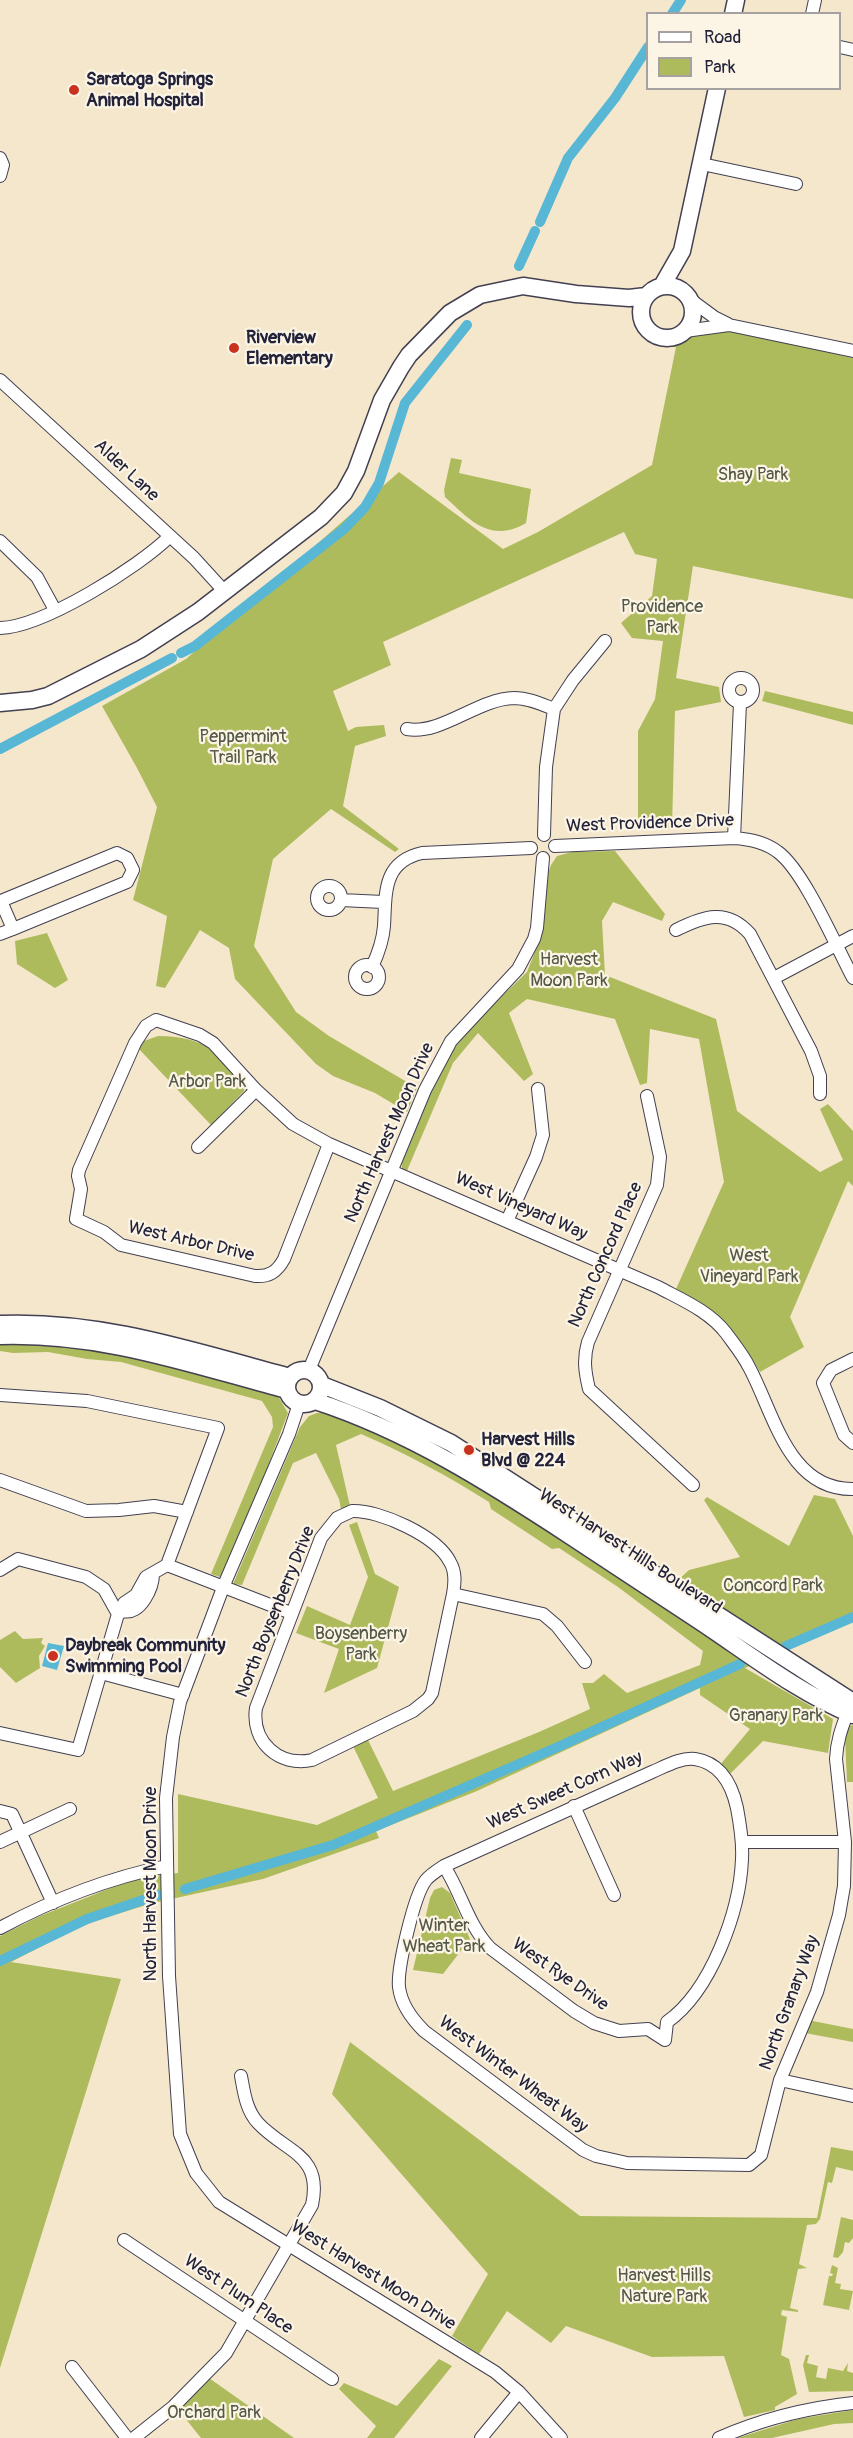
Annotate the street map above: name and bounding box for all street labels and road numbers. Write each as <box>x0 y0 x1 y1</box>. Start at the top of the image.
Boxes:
street label: Alder Lane <box>89 435 163 507</box>
street label: West Providence Drive <box>566 810 734 838</box>
street label: North Harvest Moon Drive <box>341 1040 439 1226</box>
street label: West Vineyard Way <box>451 1168 591 1246</box>
street label: North Concord Place <box>564 1179 648 1331</box>
street label: West Arbor Drive <box>126 1217 256 1267</box>
street label: West Harvest Hills Boulevard <box>534 1485 726 1619</box>
street label: North Boysenberry Drive <box>232 1523 320 1701</box>
street label: West Sweet Corn Way <box>484 1747 646 1835</box>
street label: North Harvest Moon Drive <box>140 1787 162 1981</box>
street label: North Granary Way <box>756 1933 824 2073</box>
street label: West Rye Drive <box>508 1934 612 2016</box>
street label: West Winter Wheat Way <box>434 2012 592 2138</box>
street label: West Harvest Moon Drive <box>287 2216 459 2336</box>
street label: West Plum Place <box>179 2251 297 2339</box>

